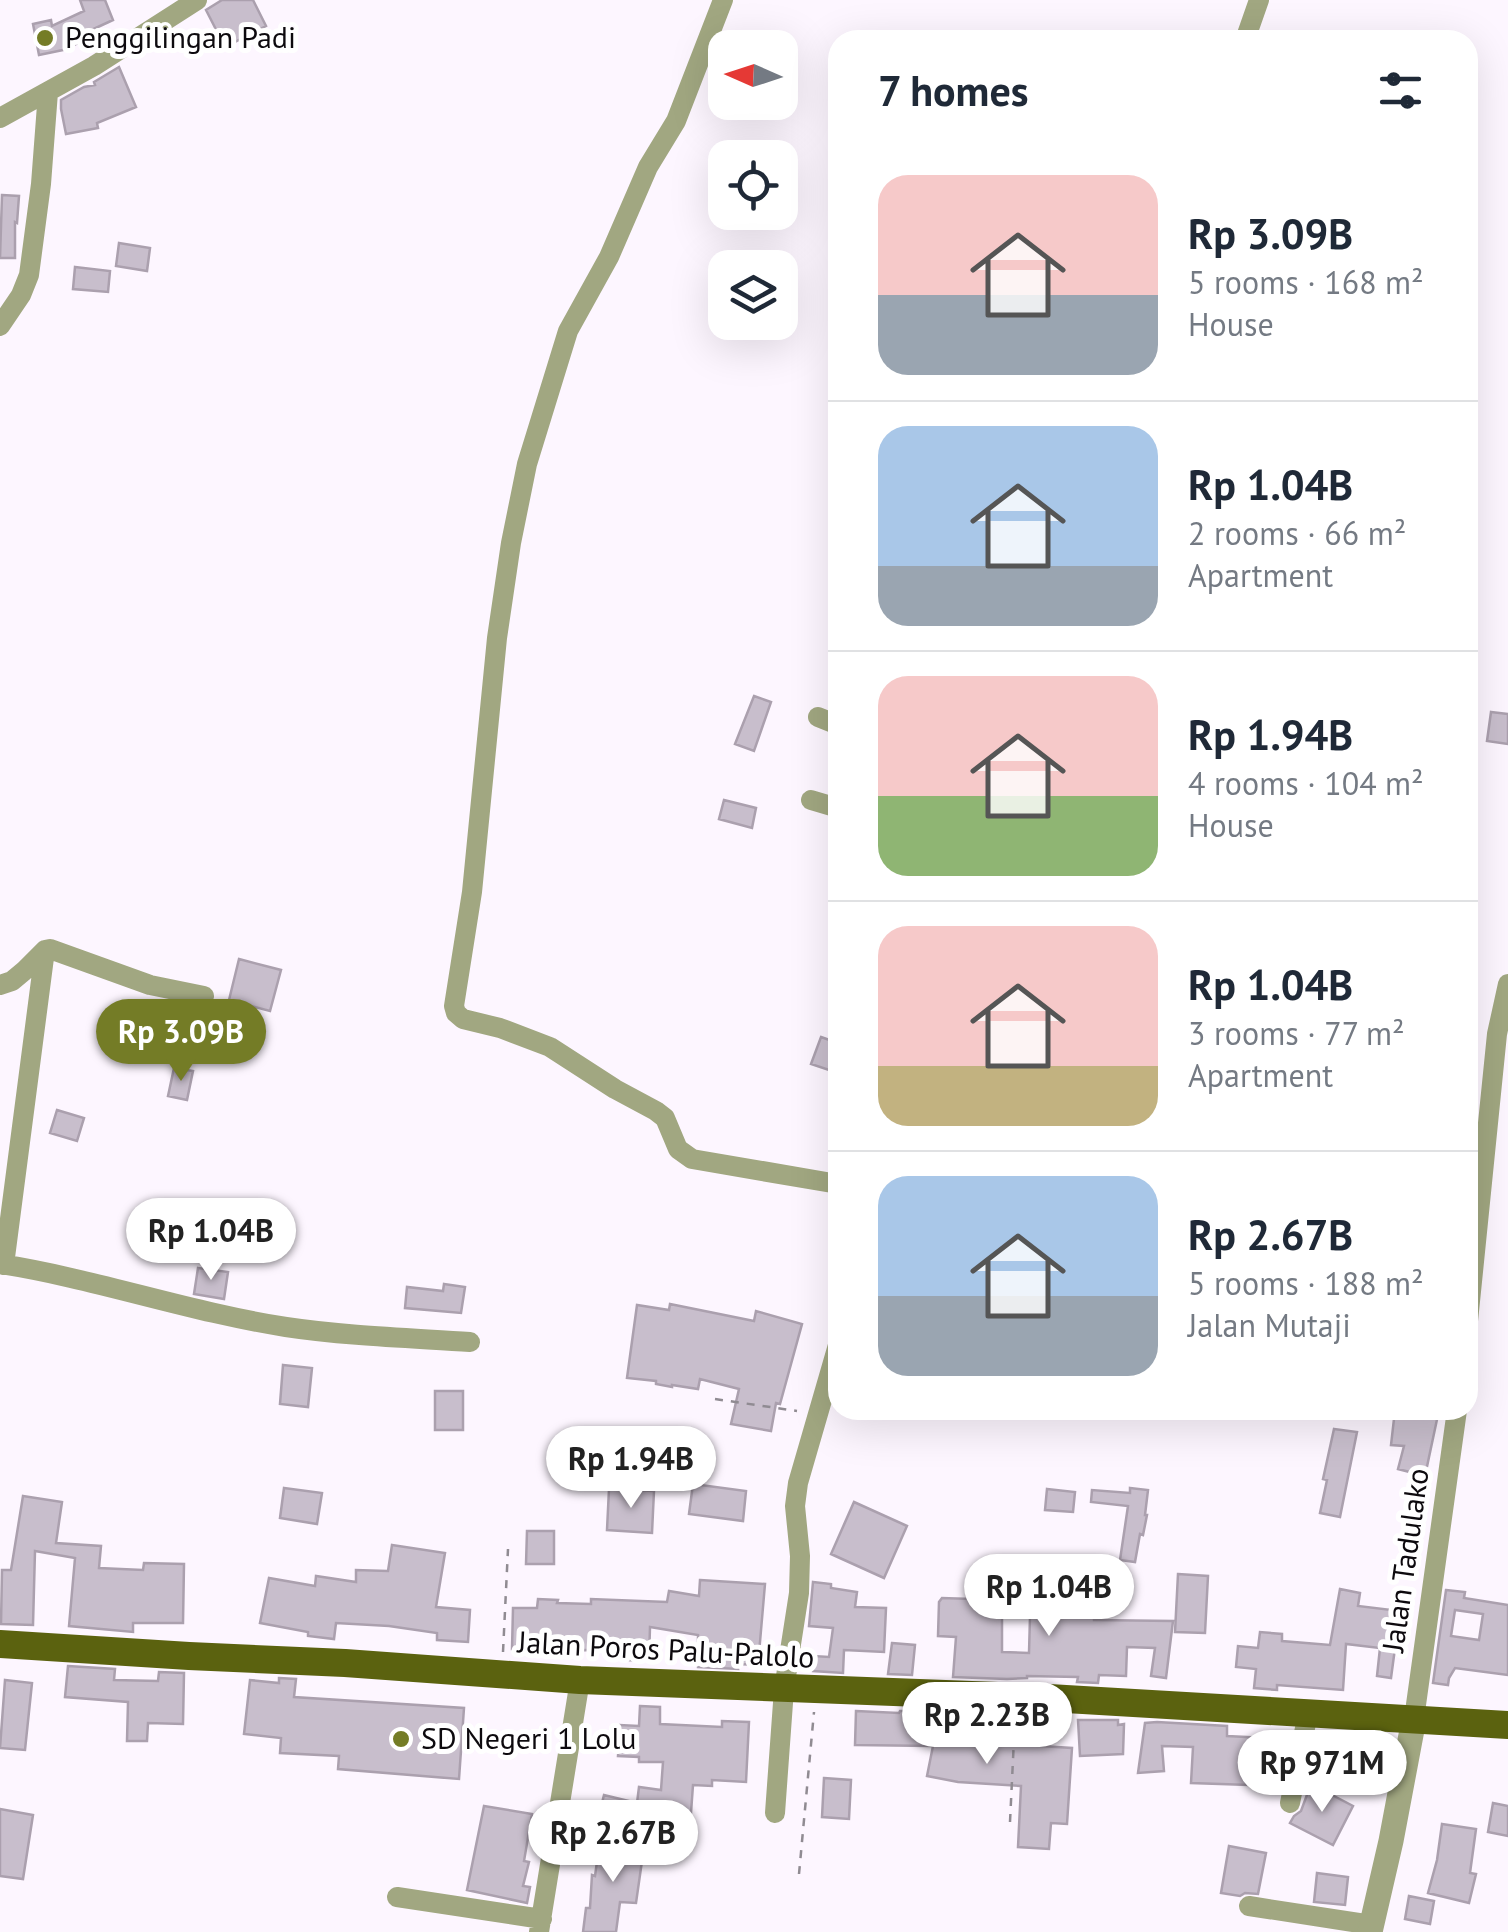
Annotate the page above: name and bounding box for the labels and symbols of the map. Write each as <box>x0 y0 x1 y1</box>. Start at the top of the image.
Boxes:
place label: Penggilingan Padi <box>65 17 296 56</box>
marker: Penggilingan Padi <box>34 27 56 49</box>
north arrow <box>708 30 798 120</box>
pin: Rp 3.09B <box>78 999 284 1084</box>
pin: Rp 1.04B <box>108 1198 314 1283</box>
pin: Rp 1.94B <box>528 1426 734 1511</box>
street label: Jalan Tadulako <box>1372 1465 1437 1656</box>
pin: Rp 1.04B <box>946 1554 1152 1639</box>
street label: Jalan Poros Palu-Palolo <box>515 1621 815 1676</box>
pin: Rp 2.23B <box>884 1682 1090 1767</box>
place label: SD Negeri 1 Lolu <box>421 1718 636 1757</box>
marker: SD Negeri 1 Lolu <box>390 1728 412 1750</box>
pin: Rp 971M <box>1230 1730 1414 1815</box>
pin: Rp 2.67B <box>510 1800 716 1885</box>

